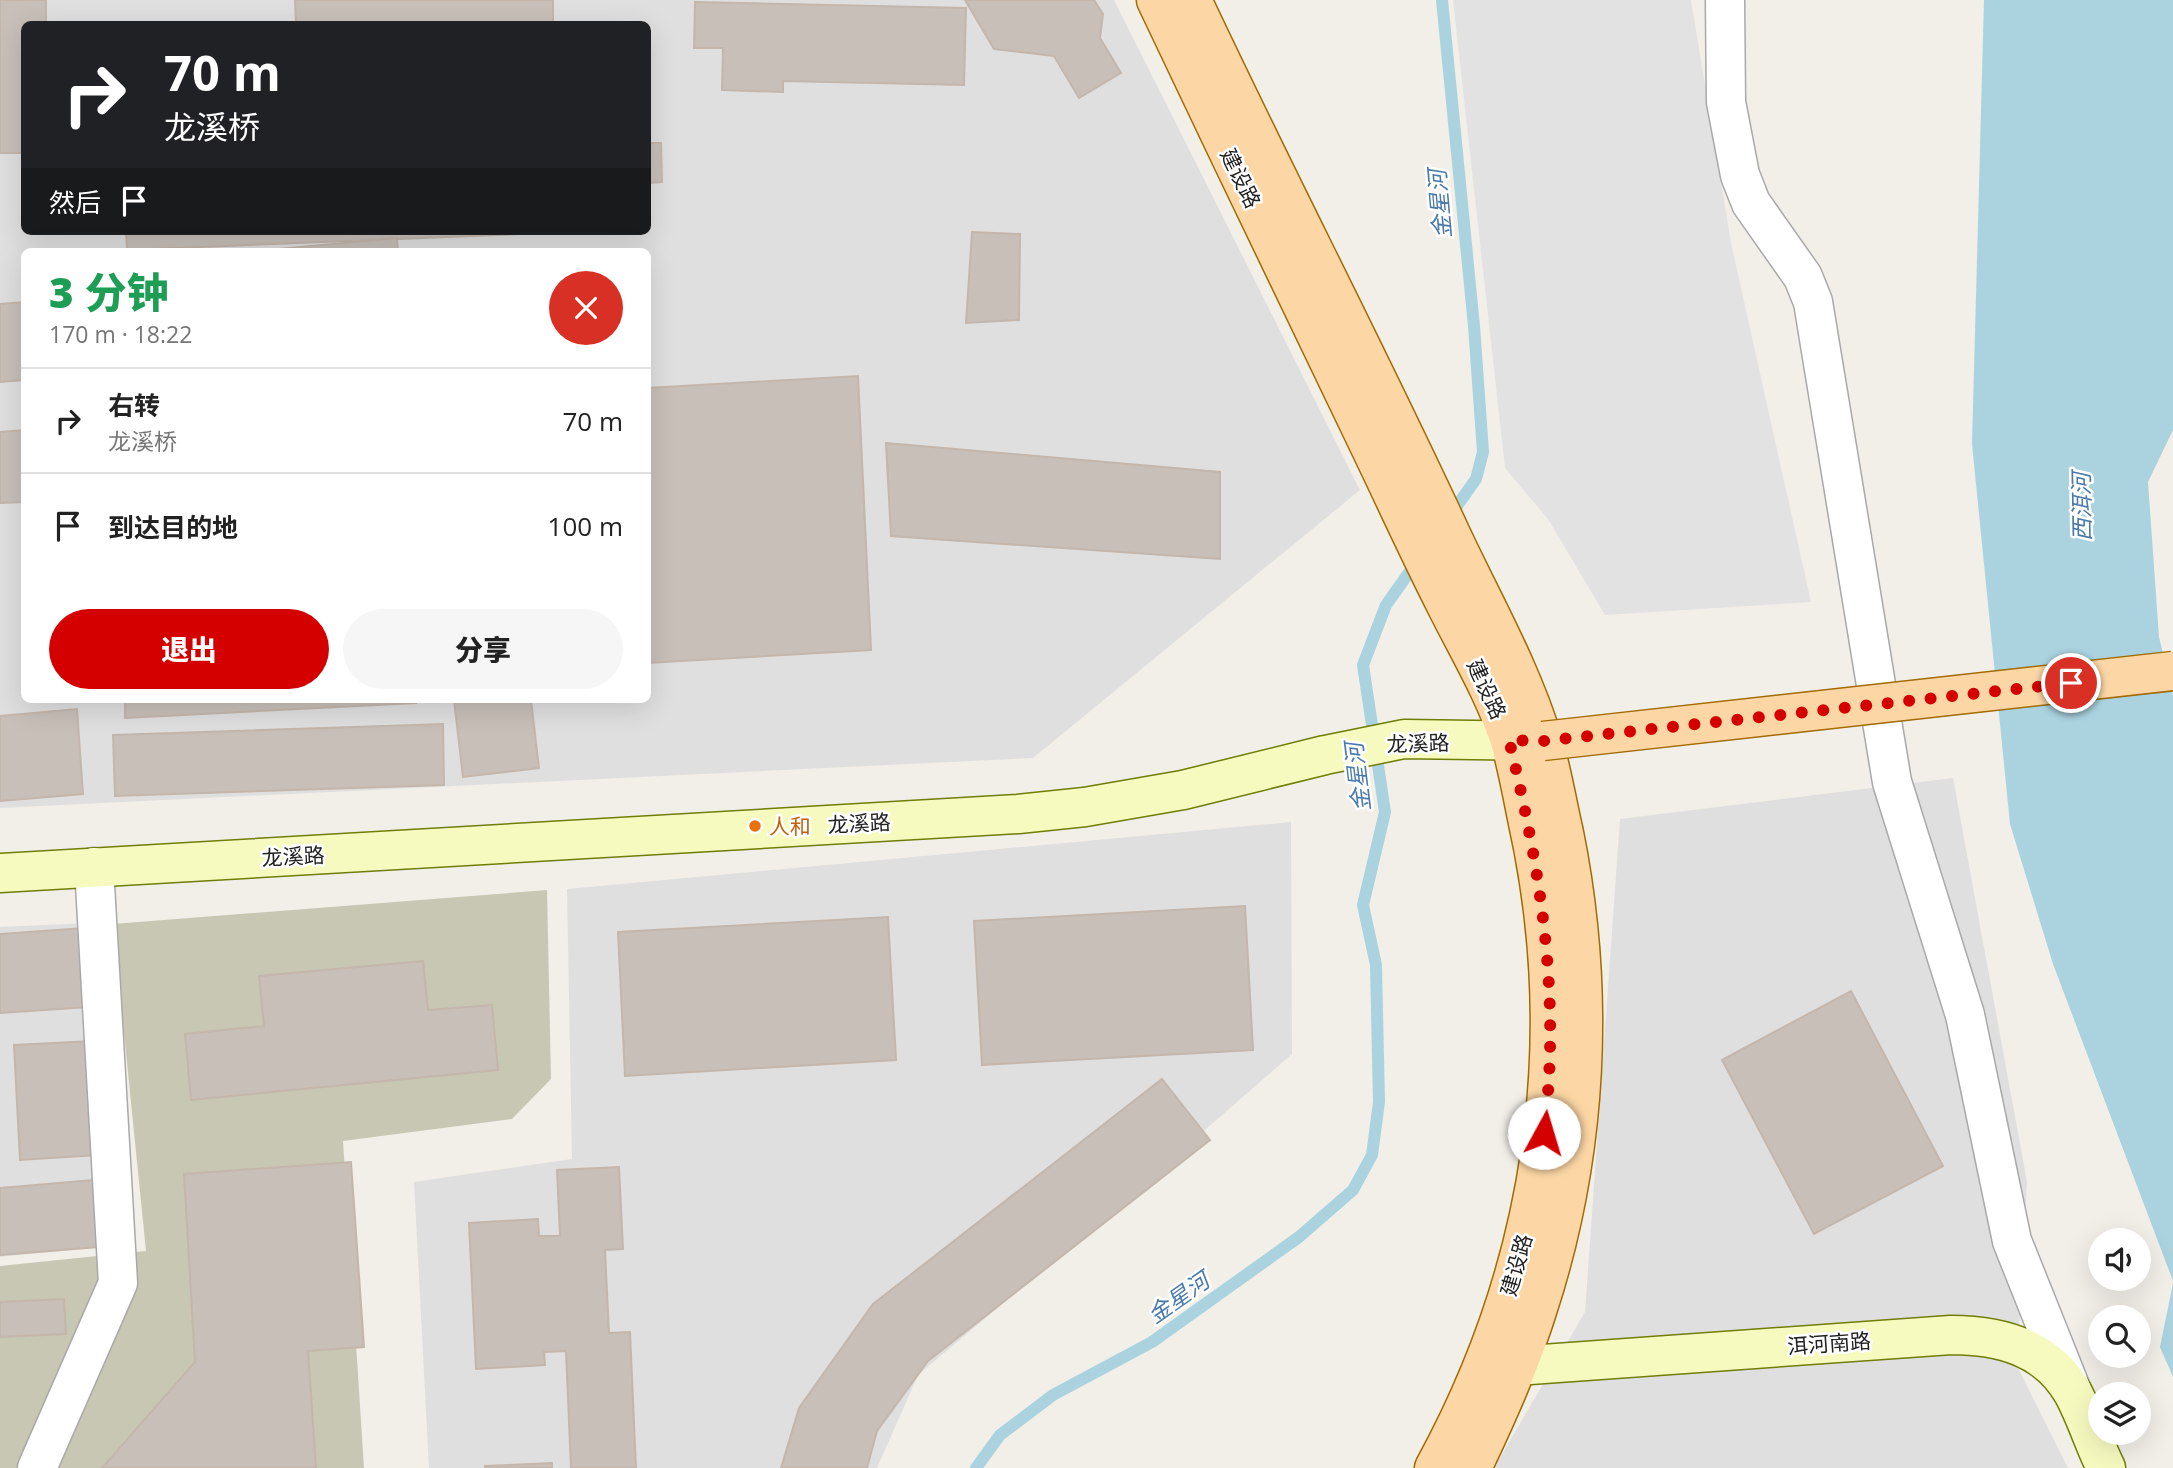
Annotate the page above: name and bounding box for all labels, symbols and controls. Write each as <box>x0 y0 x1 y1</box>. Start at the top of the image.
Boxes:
text: 70 m <box>164 39 281 105</box>
icon: right <box>49 49 140 140</box>
text: 龙溪桥 <box>164 105 260 148</box>
street label: 建设路 <box>1215 144 1267 212</box>
water label: 金星河 <box>1420 164 1458 240</box>
icon: arrive <box>115 182 153 220</box>
text: 然后 <box>49 184 101 220</box>
text: 3 分钟 <box>49 263 169 320</box>
button: close <box>549 271 623 345</box>
text: 170 m · 18:22 <box>49 318 192 350</box>
text: 右转 <box>108 387 160 423</box>
icon: right <box>49 402 87 440</box>
text: 70 m <box>562 403 623 439</box>
text: 龙溪桥 <box>108 425 177 457</box>
water label: 西洱河 <box>2064 468 2098 542</box>
icon: arrive <box>49 507 87 545</box>
text: 100 m <box>548 508 623 544</box>
text: 到达目的地 <box>108 509 238 545</box>
button: 退出 <box>49 609 329 689</box>
button: 分享 <box>343 609 623 689</box>
pin <box>2041 653 2101 713</box>
street label: 建设路 <box>1461 655 1513 723</box>
icon: arrive <box>2052 664 2090 702</box>
street label: 龙溪路 <box>1386 728 1450 758</box>
water label: 金星河 <box>1336 737 1377 813</box>
street label: 龙溪路 <box>827 807 891 839</box>
place label: 人和 <box>769 812 811 840</box>
marker: 人和 <box>747 818 763 834</box>
street label: 龙溪路 <box>261 840 325 872</box>
position arrow <box>1507 1096 1581 1170</box>
map controls <box>2088 1228 2151 1445</box>
button: sound <box>2088 1228 2151 1291</box>
street label: 建设路 <box>1494 1231 1538 1299</box>
water label: 金星河 <box>1141 1262 1219 1330</box>
button: search <box>2088 1305 2151 1368</box>
street label: 洱河南路 <box>1786 1326 1872 1360</box>
button: layers <box>2088 1382 2151 1445</box>

